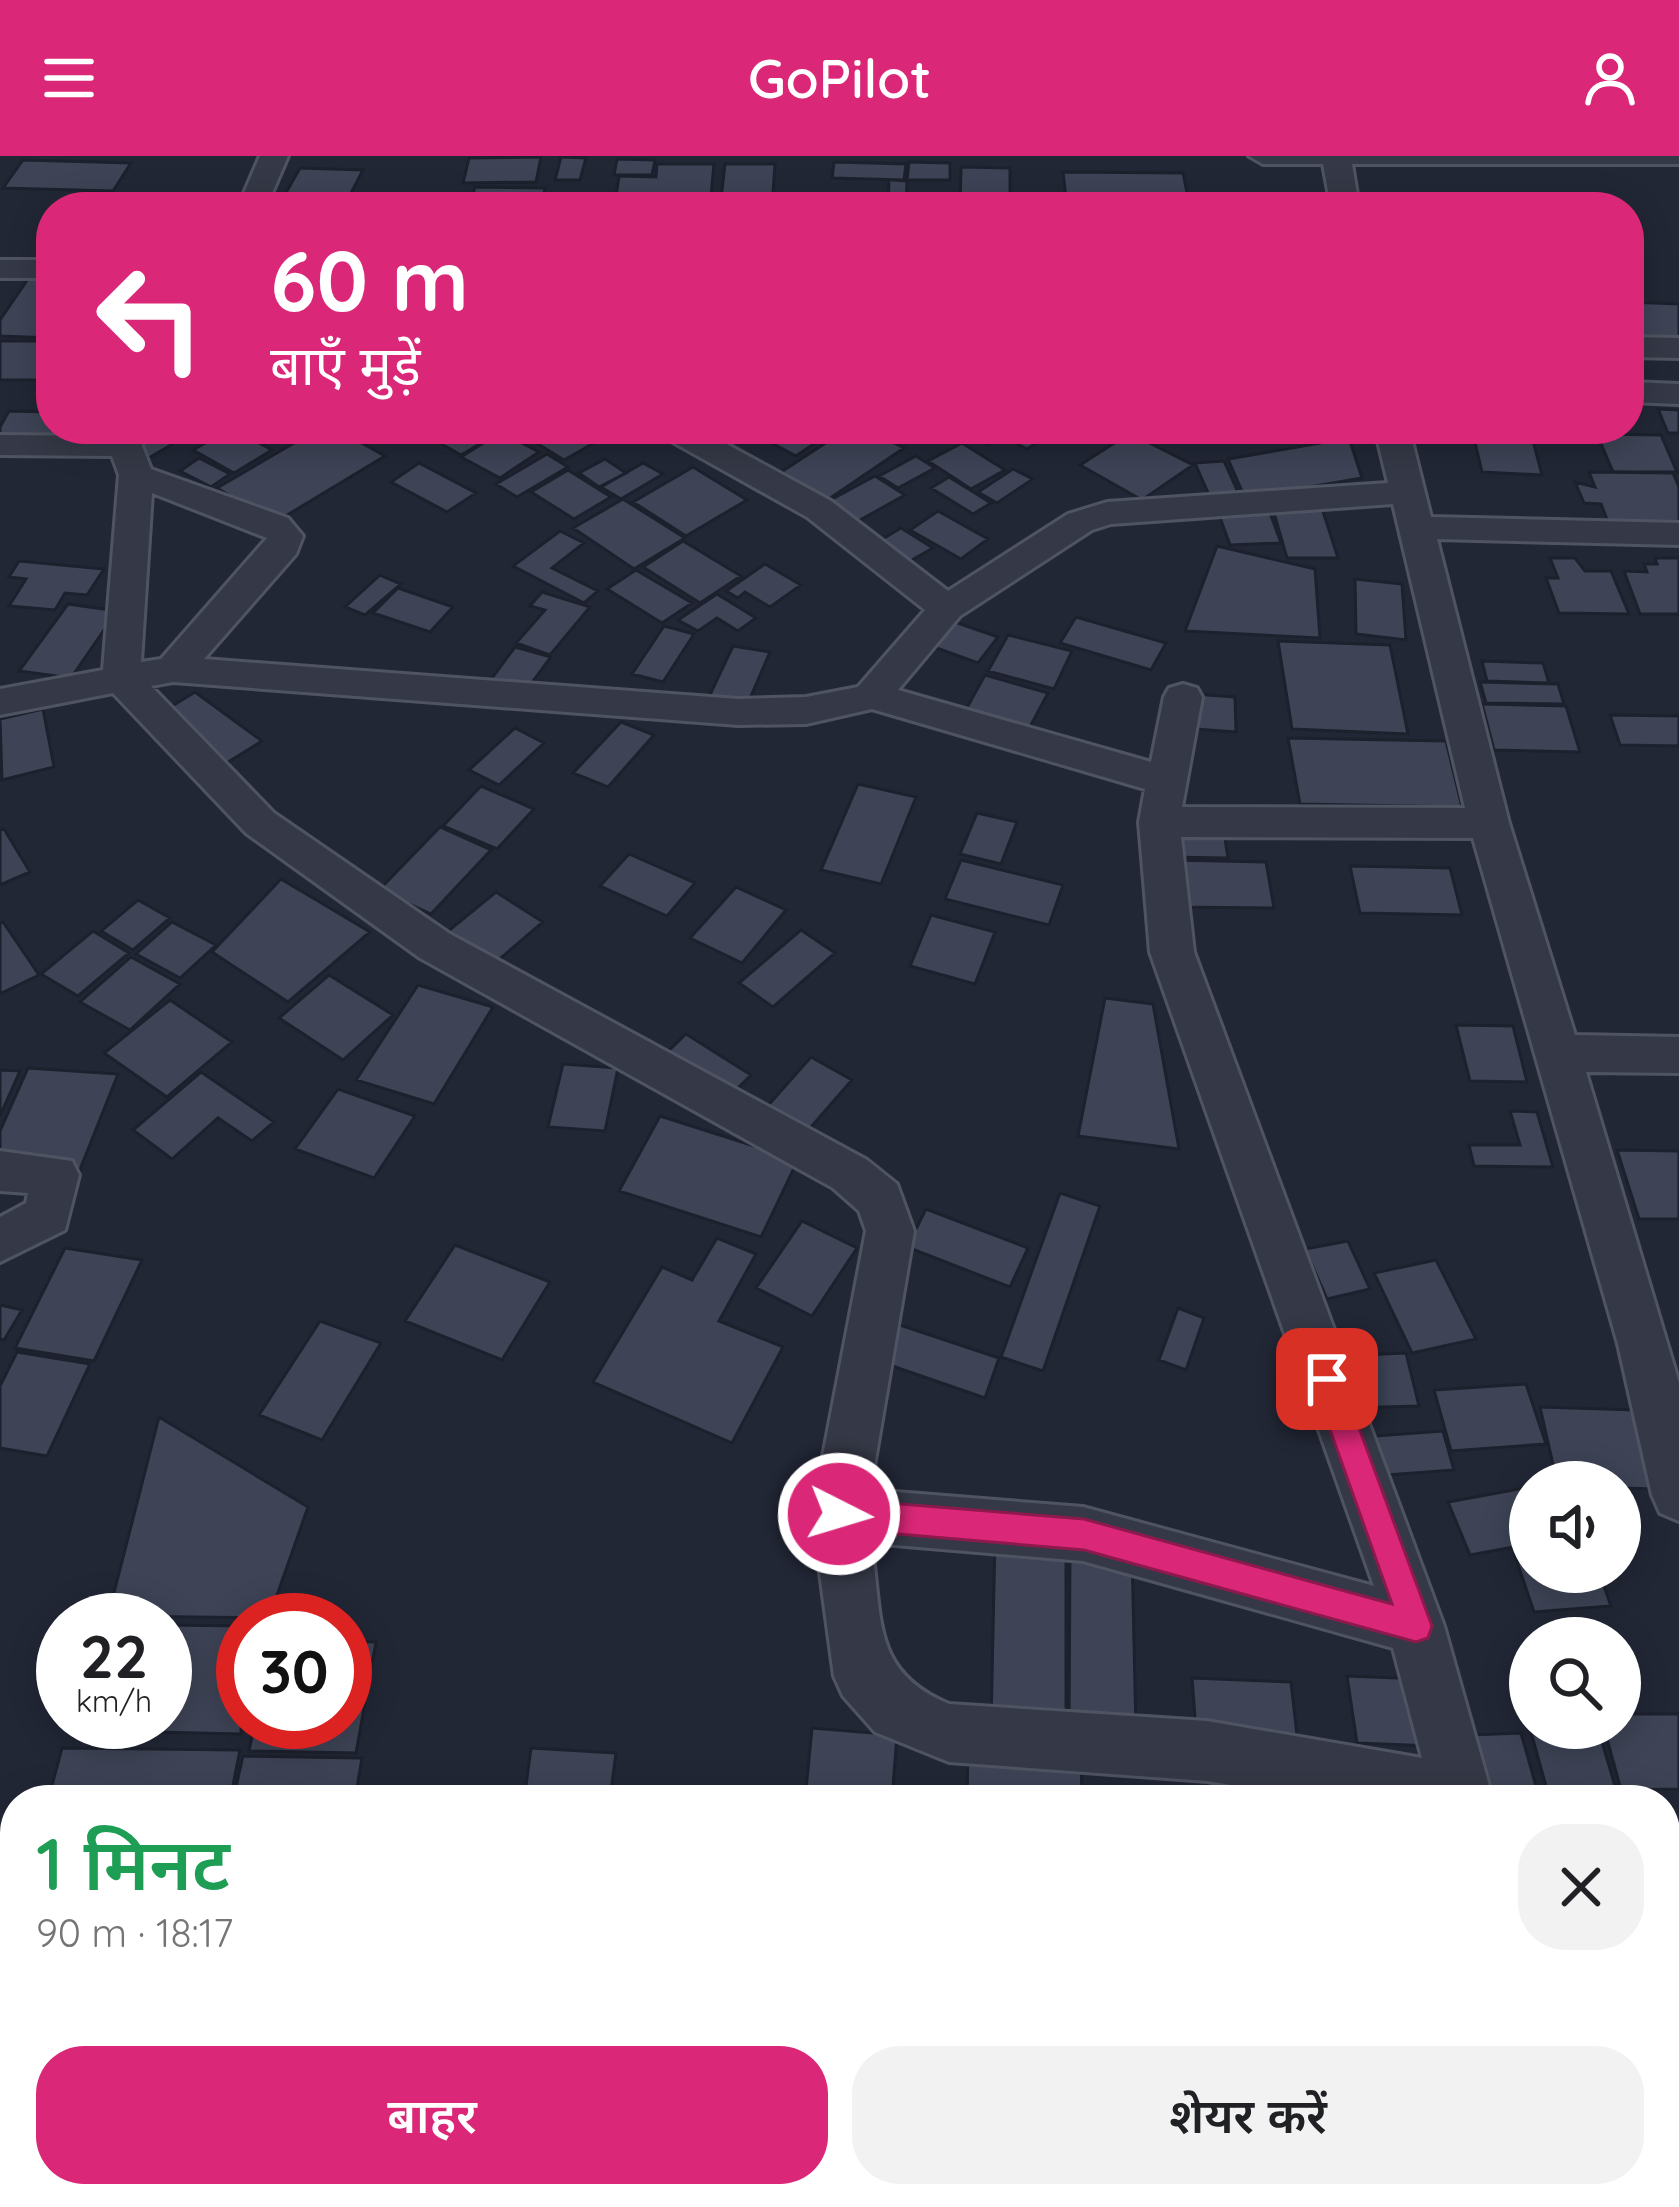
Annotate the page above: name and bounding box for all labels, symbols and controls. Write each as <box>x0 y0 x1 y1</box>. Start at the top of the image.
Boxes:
text: GoPilot <box>748 44 931 112</box>
icon: menu <box>36 45 102 111</box>
icon: person <box>1577 45 1643 111</box>
text: 60 m <box>270 227 469 332</box>
icon: left <box>72 240 228 396</box>
text: बाएँ मुड़ें <box>270 331 421 399</box>
pin <box>1276 1328 1378 1430</box>
icon: arrive <box>1294 1346 1360 1412</box>
position arrow <box>776 1451 902 1577</box>
map controls <box>1509 1461 1641 1749</box>
button: sound <box>1509 1461 1641 1593</box>
speed limit sign: 30 <box>216 1593 372 1749</box>
button: search <box>1509 1617 1641 1749</box>
text: 22 <box>80 1618 148 1693</box>
text: km/h <box>76 1682 152 1720</box>
text: 1 मिनट <box>36 1818 230 1908</box>
button: close <box>1518 1824 1644 1950</box>
text: 90 m · 18:17 <box>36 1908 233 1957</box>
button: बाहर <box>36 2046 828 2184</box>
button: शेयर करें <box>852 2046 1644 2184</box>

